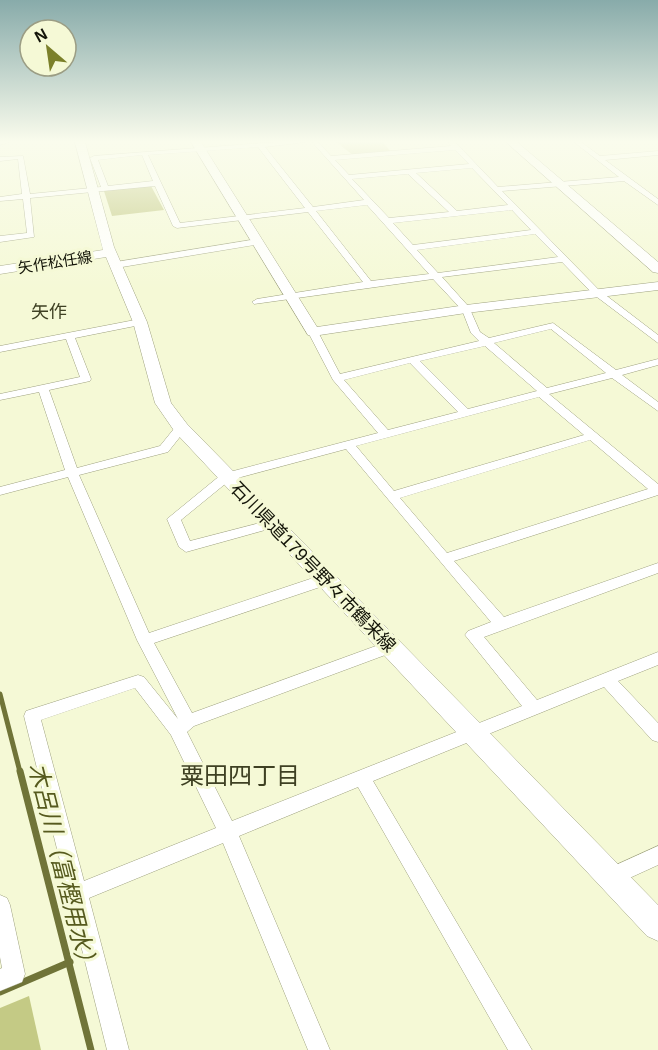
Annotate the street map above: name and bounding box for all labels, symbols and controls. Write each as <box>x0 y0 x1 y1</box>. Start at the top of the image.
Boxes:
north arrow <box>18 18 78 78</box>
text: N <box>32 25 50 46</box>
street label: 矢作松任線 <box>17 248 93 276</box>
district label: 矢作 <box>31 302 67 322</box>
street label: 石川県道179号野々市鶴来線 <box>227 478 399 656</box>
water label: 木呂川（富樫用水） <box>24 760 102 976</box>
district label: 粟田四丁目 <box>180 762 300 789</box>

